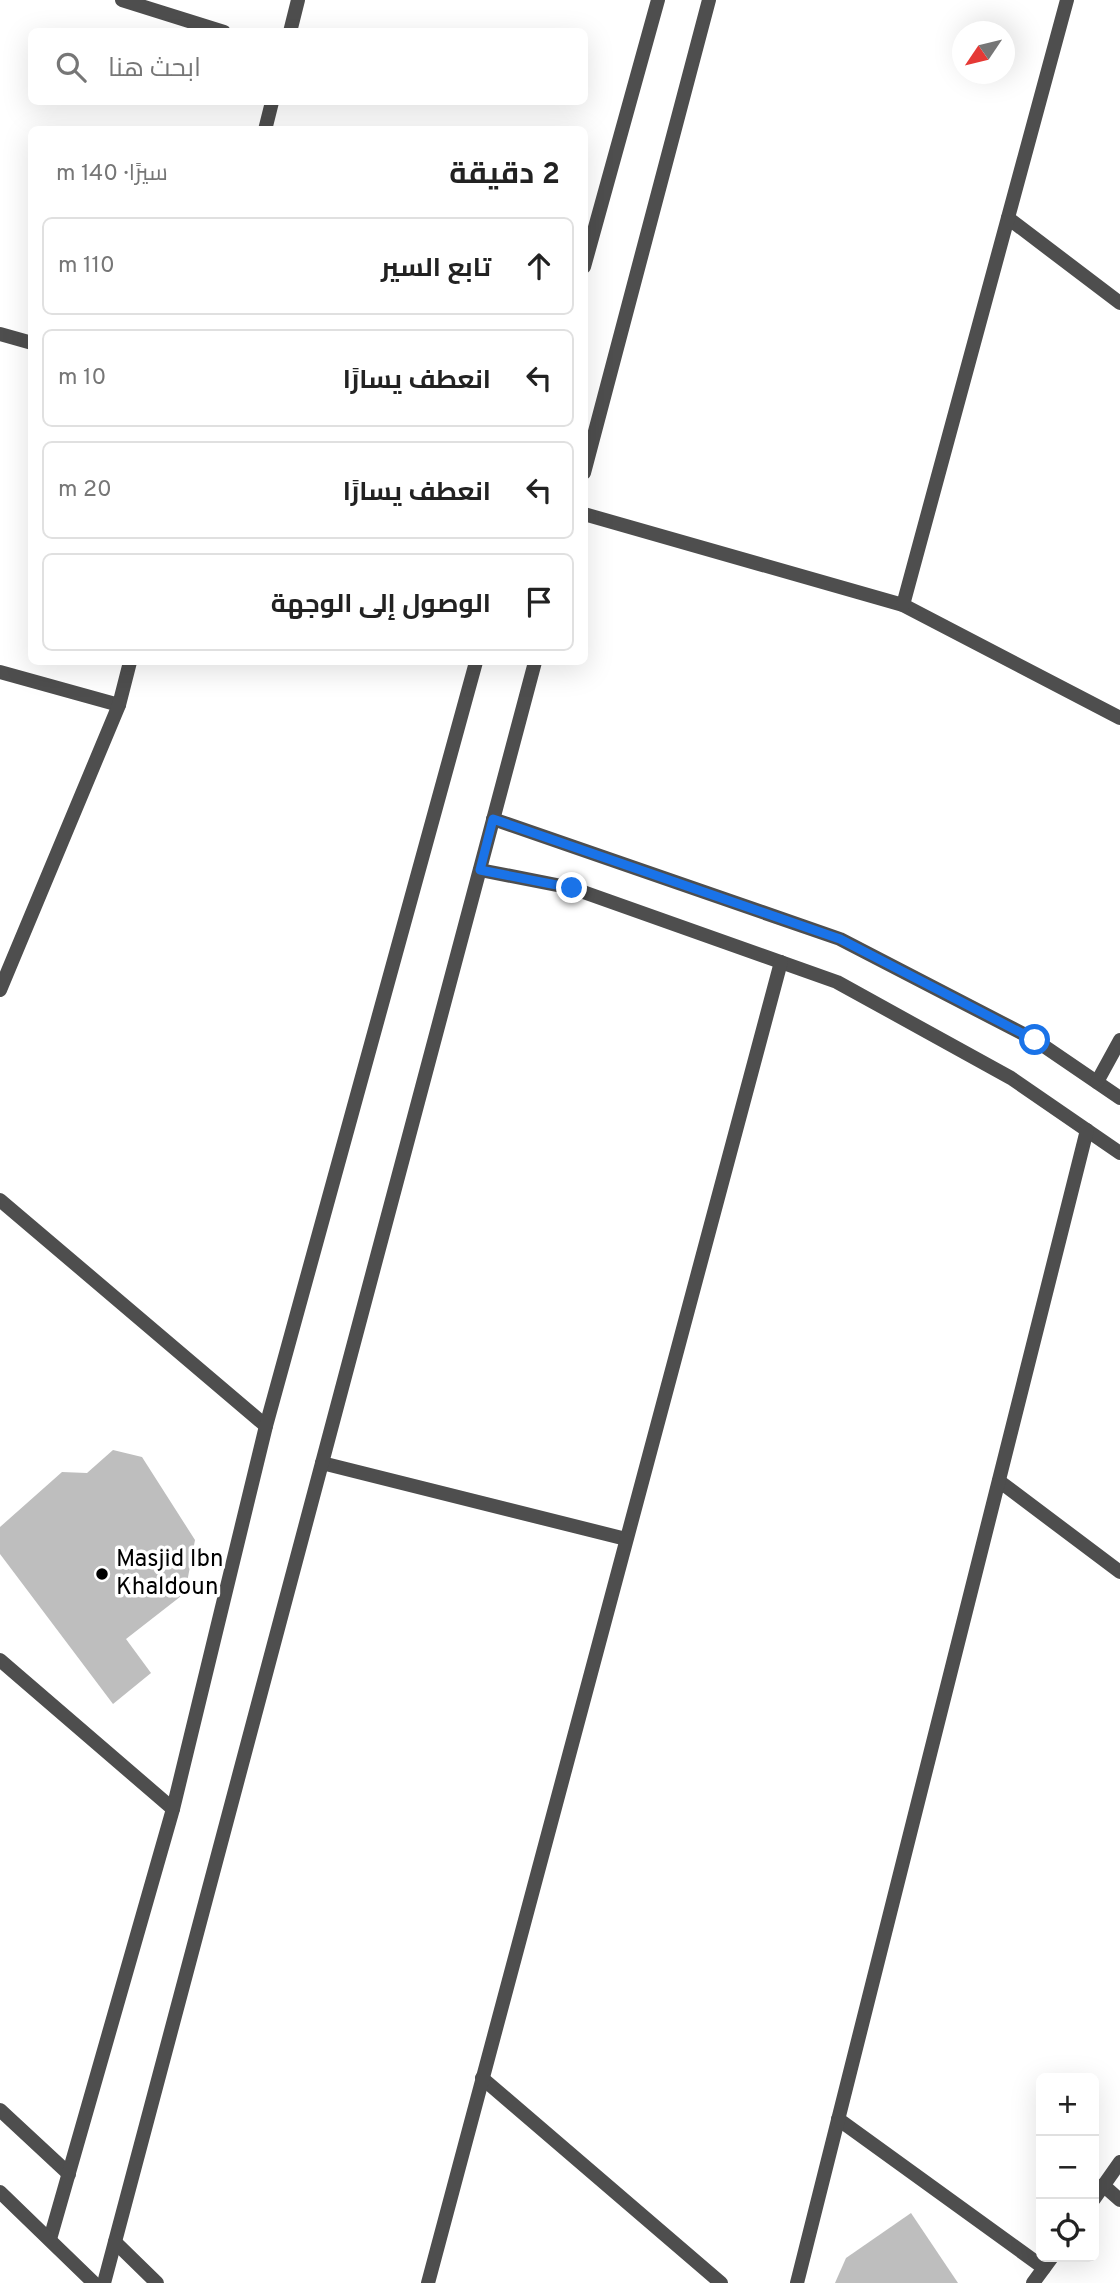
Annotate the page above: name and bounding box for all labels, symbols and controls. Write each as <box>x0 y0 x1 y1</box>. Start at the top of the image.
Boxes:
north arrow <box>952 21 1015 84</box>
search box <box>28 28 588 105</box>
icon: search <box>52 48 90 86</box>
text: ابحث هنا <box>108 53 201 86</box>
text: 2 دقيقة <box>449 157 560 194</box>
text: سيرًا · 140 m <box>56 160 168 189</box>
icon: ahead <box>520 247 558 285</box>
text: 110 m <box>58 252 115 281</box>
text: تابع السير <box>381 253 491 286</box>
icon: left <box>520 359 558 397</box>
text: 10 m <box>58 364 106 393</box>
text: انعطف يسارًا <box>343 365 491 398</box>
icon: left <box>520 471 558 509</box>
text: 20 m <box>58 476 112 505</box>
text: انعطف يسارًا <box>343 477 491 510</box>
icon: arrive <box>520 583 558 621</box>
text: الوصول إلى الوجهة <box>271 589 491 622</box>
route end <box>556 872 587 903</box>
route start <box>1019 1024 1050 1055</box>
place label: Masjid Ibn Khaldoun <box>116 1545 223 1603</box>
marker: Masjid Ibn Khaldoun <box>94 1566 110 1582</box>
map controls <box>1036 2073 1099 2262</box>
button: + <box>1036 2073 1099 2136</box>
button: − <box>1036 2136 1099 2199</box>
button: locate <box>1036 2199 1099 2262</box>

